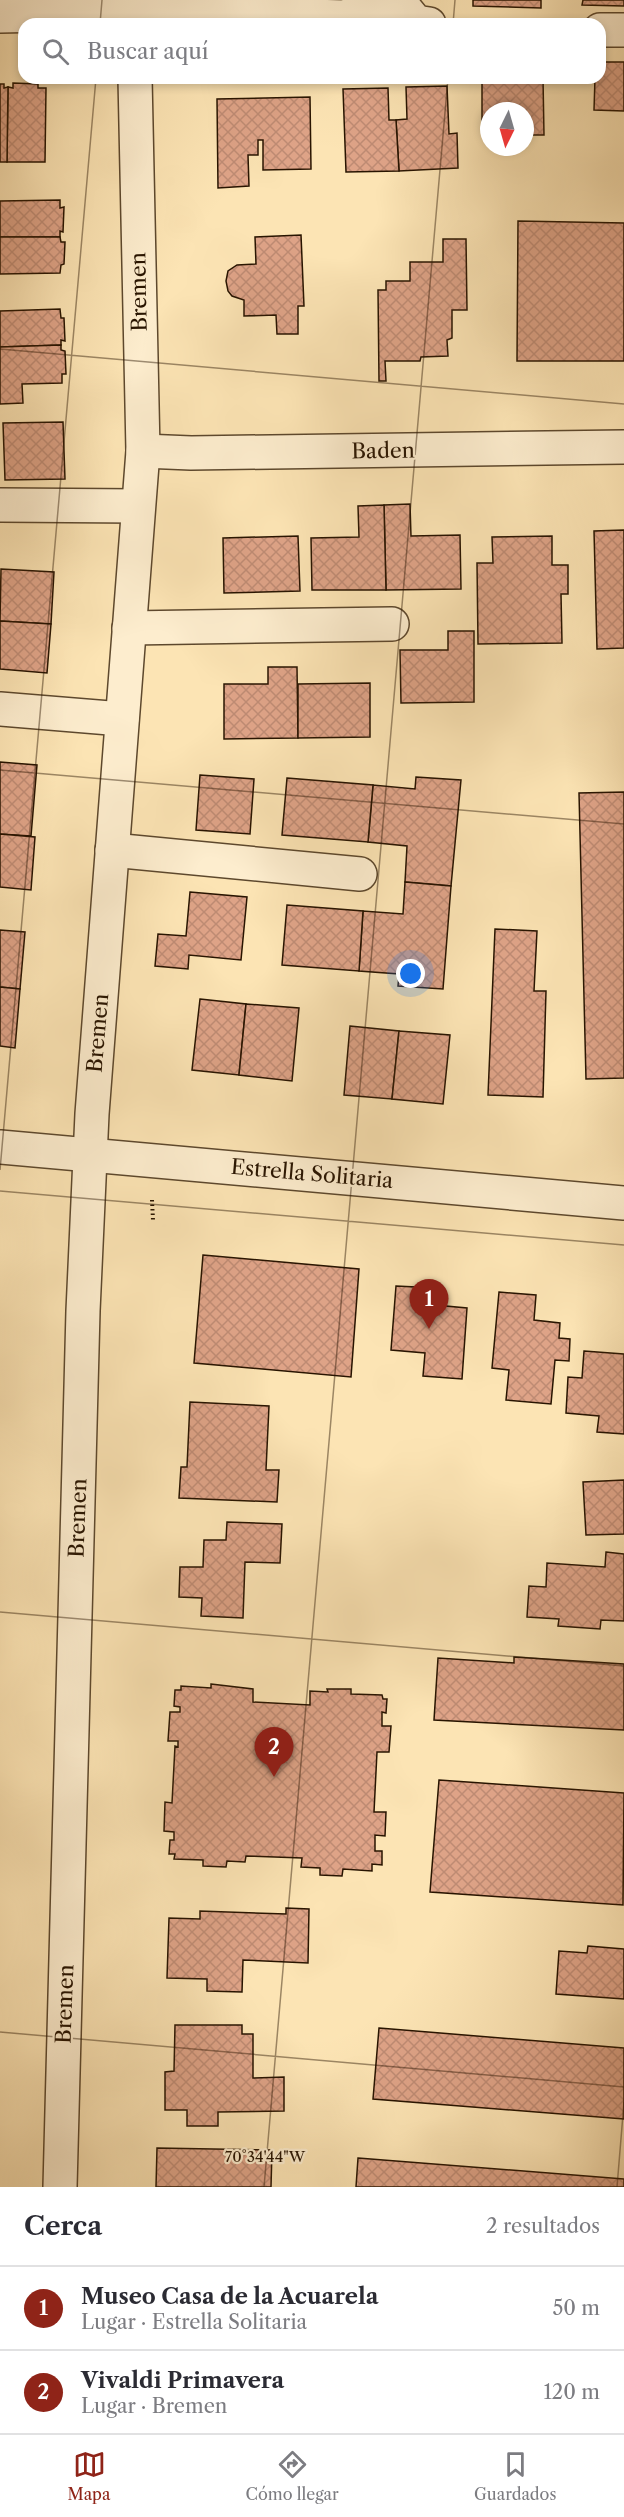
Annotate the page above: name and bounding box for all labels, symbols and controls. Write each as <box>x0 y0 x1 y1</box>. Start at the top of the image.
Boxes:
search box <box>18 18 606 84</box>
icon: search <box>39 35 72 68</box>
text: Buscar aquí <box>87 38 209 65</box>
north arrow <box>480 102 534 156</box>
street label: Bremen <box>125 252 152 332</box>
street label: Baden <box>351 437 415 464</box>
your location <box>396 959 425 988</box>
street label: Bremen <box>82 992 113 1074</box>
street label: Estrella Solitaria <box>230 1154 395 1193</box>
pin: 1 <box>410 1280 448 1329</box>
street label: Bremen <box>64 1478 91 1558</box>
pin: 2 <box>254 1728 294 1777</box>
street label: Bremen <box>51 1964 78 2044</box>
text: 70°34'44"W <box>225 2147 306 2166</box>
text: Cerca <box>24 2210 102 2242</box>
text: 2 resultados <box>486 2214 600 2238</box>
text: Museo Casa de la Acuarela <box>81 2283 378 2310</box>
text: 1 <box>39 2296 48 2320</box>
text: 50 m <box>553 2296 600 2320</box>
text: Lugar · Estrella Solitaria <box>81 2310 307 2334</box>
text: Vivaldi Primavera <box>81 2367 284 2394</box>
text: 2 <box>38 2380 49 2404</box>
text: 120 m <box>543 2380 600 2404</box>
text: Lugar · Bremen <box>81 2394 227 2418</box>
tab: Mapa <box>68 2448 110 2504</box>
tab: Cómo llegar <box>246 2448 339 2504</box>
tab: Guardados <box>474 2448 556 2504</box>

